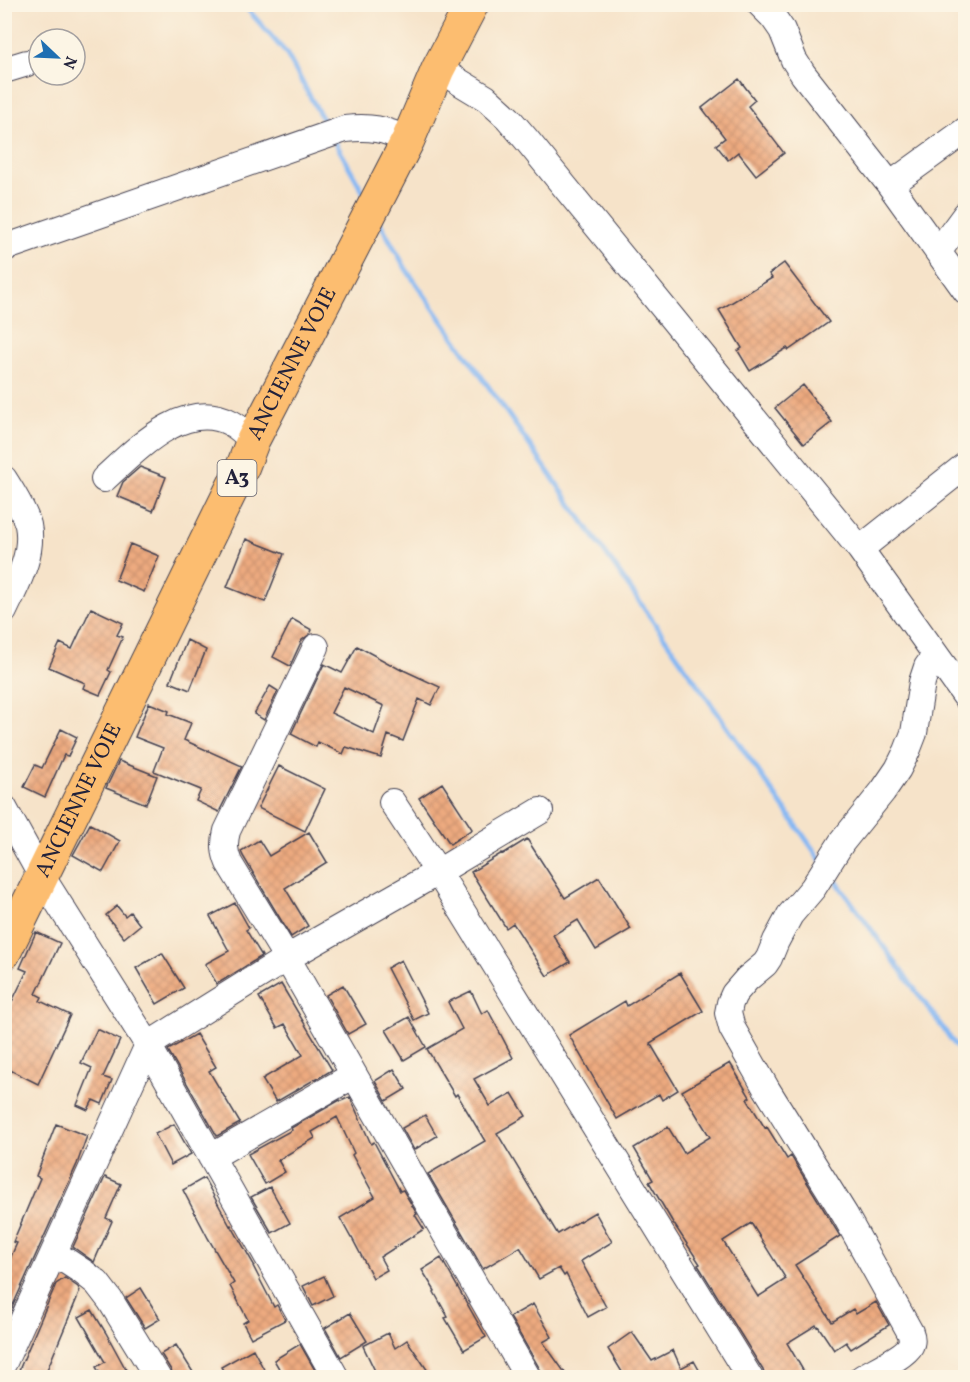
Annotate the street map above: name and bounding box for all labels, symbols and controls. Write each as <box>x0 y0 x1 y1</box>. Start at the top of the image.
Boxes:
north arrow <box>27 27 87 87</box>
text: N <box>56 52 81 72</box>
street label: ANCIENNE VOIE <box>240 282 345 446</box>
road number: A3 <box>218 460 256 496</box>
street label: ANCIENNE VOIE <box>28 718 130 883</box>

